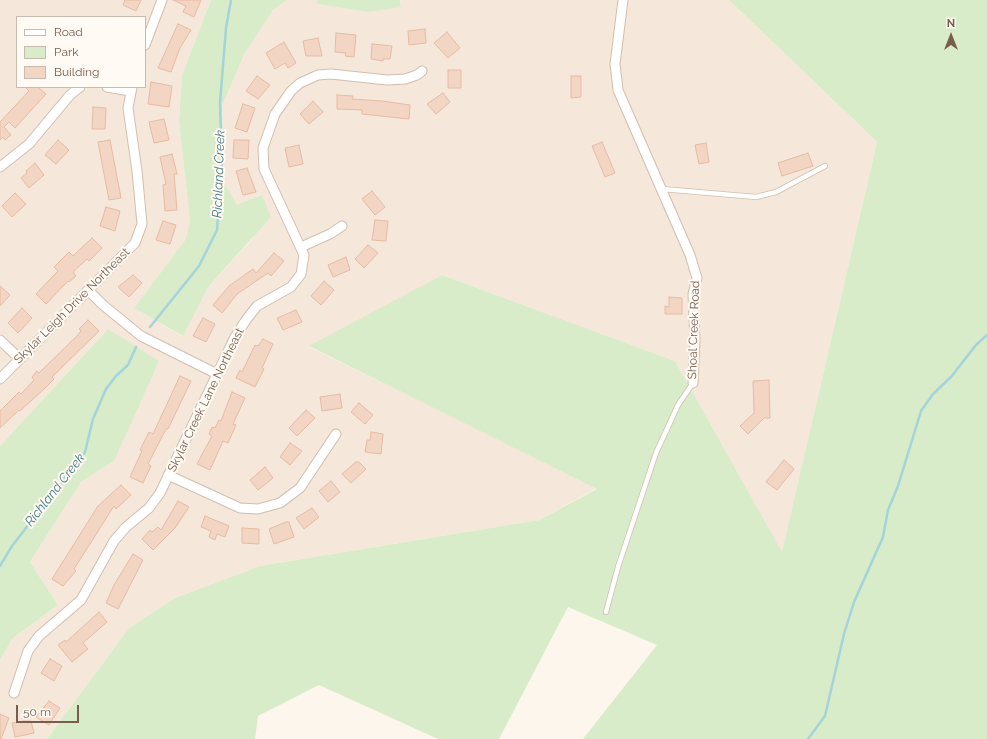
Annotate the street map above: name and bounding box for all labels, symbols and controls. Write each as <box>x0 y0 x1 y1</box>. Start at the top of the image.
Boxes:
legend <box>16 16 146 88</box>
north arrow <box>931 16 971 56</box>
text: N <box>947 17 955 30</box>
text: Road <box>54 25 83 39</box>
text: Park <box>54 45 79 59</box>
text: Building <box>54 65 100 79</box>
water label: Richland Creek <box>210 130 228 218</box>
street label: Skylar Leigh Drive Northeast <box>11 245 133 367</box>
street label: Shoal Creek Road <box>685 280 703 380</box>
street label: Skylar Creek Lane Northeast <box>165 326 247 474</box>
water label: Richland Creek <box>22 450 88 530</box>
scale bar <box>18 697 81 723</box>
text: 50 m <box>23 705 51 719</box>

